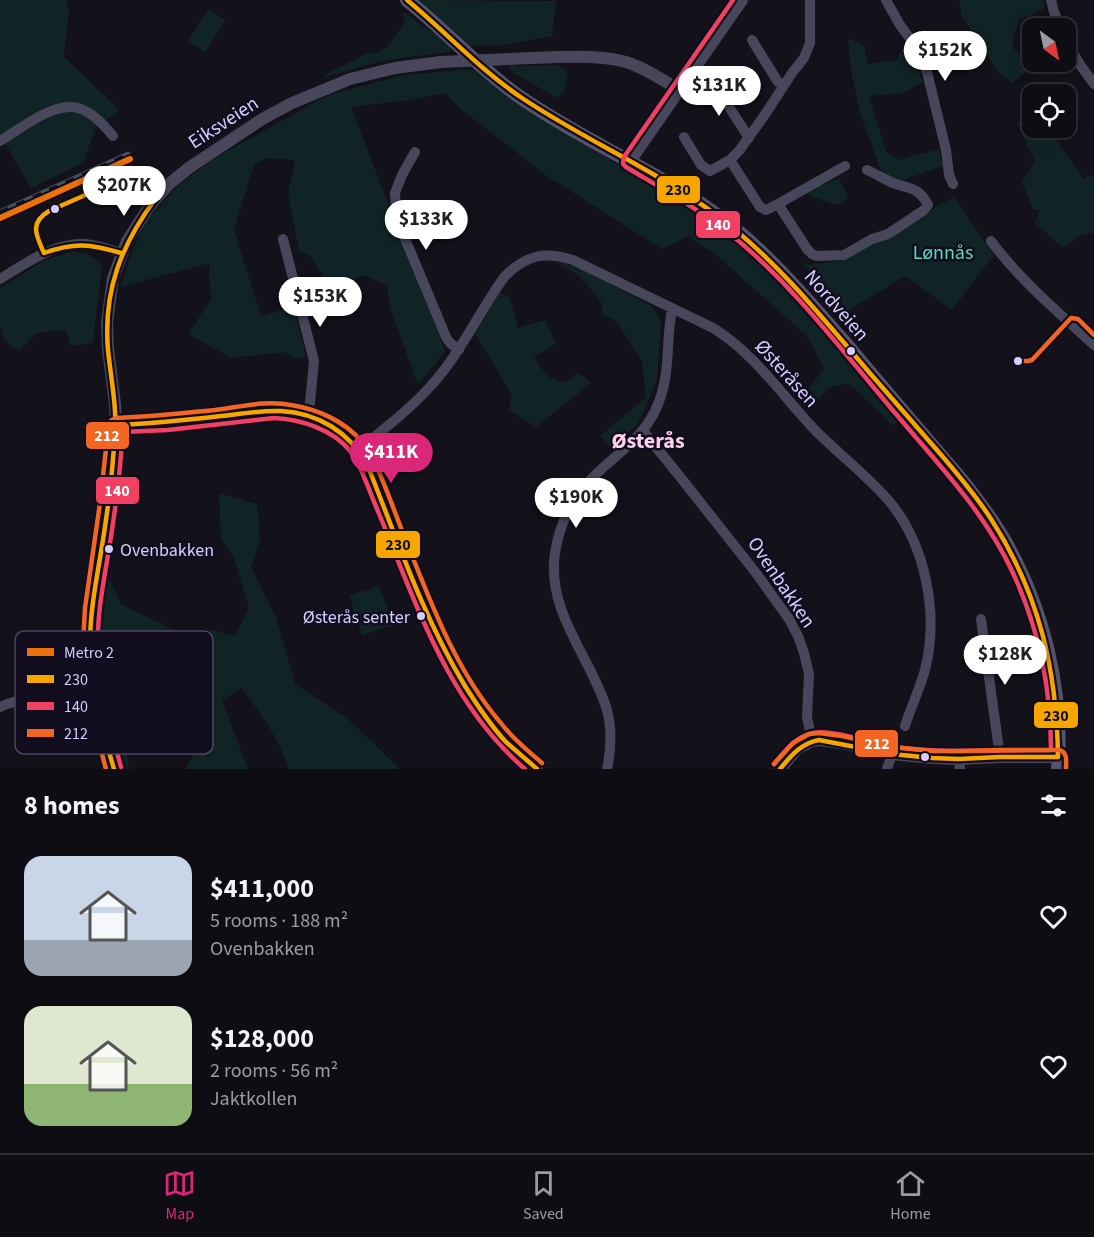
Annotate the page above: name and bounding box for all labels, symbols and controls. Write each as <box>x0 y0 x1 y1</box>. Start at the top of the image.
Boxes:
north arrow <box>1022 18 1076 72</box>
map controls <box>1022 18 1076 138</box>
pin: $152K <box>903 31 987 82</box>
text: $152K <box>918 36 972 64</box>
pin: $131K <box>677 66 761 117</box>
text: $131K <box>692 71 746 99</box>
button: locate <box>1022 84 1076 138</box>
street label: Eiksveien <box>183 90 264 156</box>
pin: $207K <box>82 166 166 217</box>
text: $207K <box>97 171 151 199</box>
line badge: 230 <box>656 175 701 204</box>
text: 230 <box>665 179 691 201</box>
pin: $133K <box>384 200 468 251</box>
unlabelled marker <box>49 203 61 215</box>
text: $133K <box>399 205 453 233</box>
line badge: 140 <box>695 210 741 239</box>
text: 140 <box>705 214 731 236</box>
park label: Lønnås <box>913 239 973 267</box>
street label: Nordveien <box>797 264 875 348</box>
pin: $153K <box>278 277 362 328</box>
text: $153K <box>293 282 347 310</box>
street label: Østeråsen <box>748 333 825 414</box>
unlabelled marker <box>845 345 857 357</box>
unlabelled marker <box>1012 355 1024 367</box>
line badge: 212 <box>85 421 130 450</box>
text: 212 <box>94 425 120 447</box>
district label: Østerås <box>611 425 685 457</box>
pin: $411K <box>349 433 433 484</box>
text: $411K <box>364 438 418 466</box>
line badge: 140 <box>95 476 140 505</box>
pin: $190K <box>534 478 618 529</box>
text: 140 <box>104 480 130 502</box>
text: $190K <box>549 483 603 511</box>
line badge: 230 <box>375 530 421 559</box>
street label: Ovenbakken <box>740 531 822 634</box>
text: 230 <box>385 534 411 556</box>
place label: Ovenbakken <box>120 538 214 563</box>
marker: Ovenbakken <box>103 543 115 555</box>
place label: Østerås senter <box>303 605 411 630</box>
marker: Østerås senter <box>415 610 427 622</box>
legend <box>15 631 213 754</box>
pin: $128K <box>963 635 1047 686</box>
text: $128K <box>978 640 1032 668</box>
text: Metro 2 <box>64 642 114 664</box>
text: 230 <box>64 669 88 691</box>
text: 140 <box>64 696 88 718</box>
line badge: 230 <box>1033 701 1079 729</box>
text: 230 <box>1043 705 1069 727</box>
text: 212 <box>64 723 88 745</box>
line badge: 212 <box>854 729 899 758</box>
text: 212 <box>864 733 890 755</box>
unlabelled marker <box>919 751 931 763</box>
text: 8 homes <box>24 787 119 824</box>
icon: filters <box>1037 789 1070 822</box>
text: $411,000 <box>210 870 314 907</box>
icon: home <box>72 880 144 952</box>
icon: heart <box>1037 900 1070 933</box>
text: 5 rooms · 188 m² <box>210 907 348 935</box>
text: Ovenbakken <box>210 935 315 963</box>
text: $128,000 <box>210 1020 314 1057</box>
icon: home <box>72 1030 144 1102</box>
icon: heart <box>1037 1050 1070 1083</box>
text: 2 rooms · 56 m² <box>210 1057 338 1085</box>
text: Jaktkollen <box>210 1085 297 1113</box>
tab: Map <box>163 1167 196 1225</box>
tab: Saved <box>523 1167 564 1225</box>
tab: Home <box>890 1167 931 1225</box>

